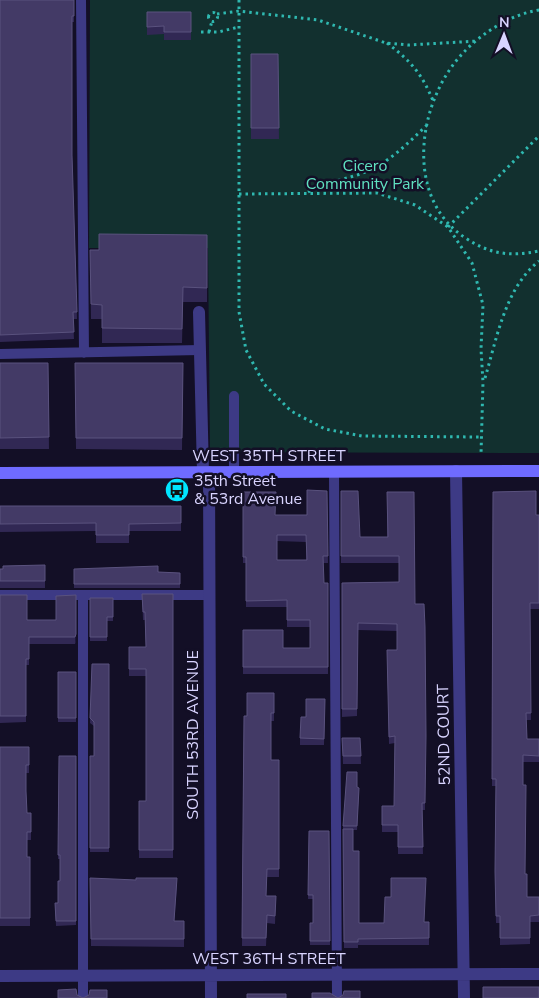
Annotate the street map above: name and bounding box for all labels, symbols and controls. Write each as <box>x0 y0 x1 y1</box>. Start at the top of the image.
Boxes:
north arrow <box>479 10 529 60</box>
text: N <box>499 13 510 32</box>
park label: Cicero Community Park <box>306 155 425 195</box>
street label: WEST 35TH STREET <box>192 445 346 467</box>
place label: 35th Street & 53rd Avenue <box>194 470 302 510</box>
bus stop icon: 35th Street & 53rd Avenue <box>164 477 190 503</box>
street label: SOUTH 53RD AVENUE <box>182 650 204 820</box>
street label: 52ND COURT <box>432 684 456 786</box>
street label: WEST 36TH STREET <box>192 948 346 970</box>

